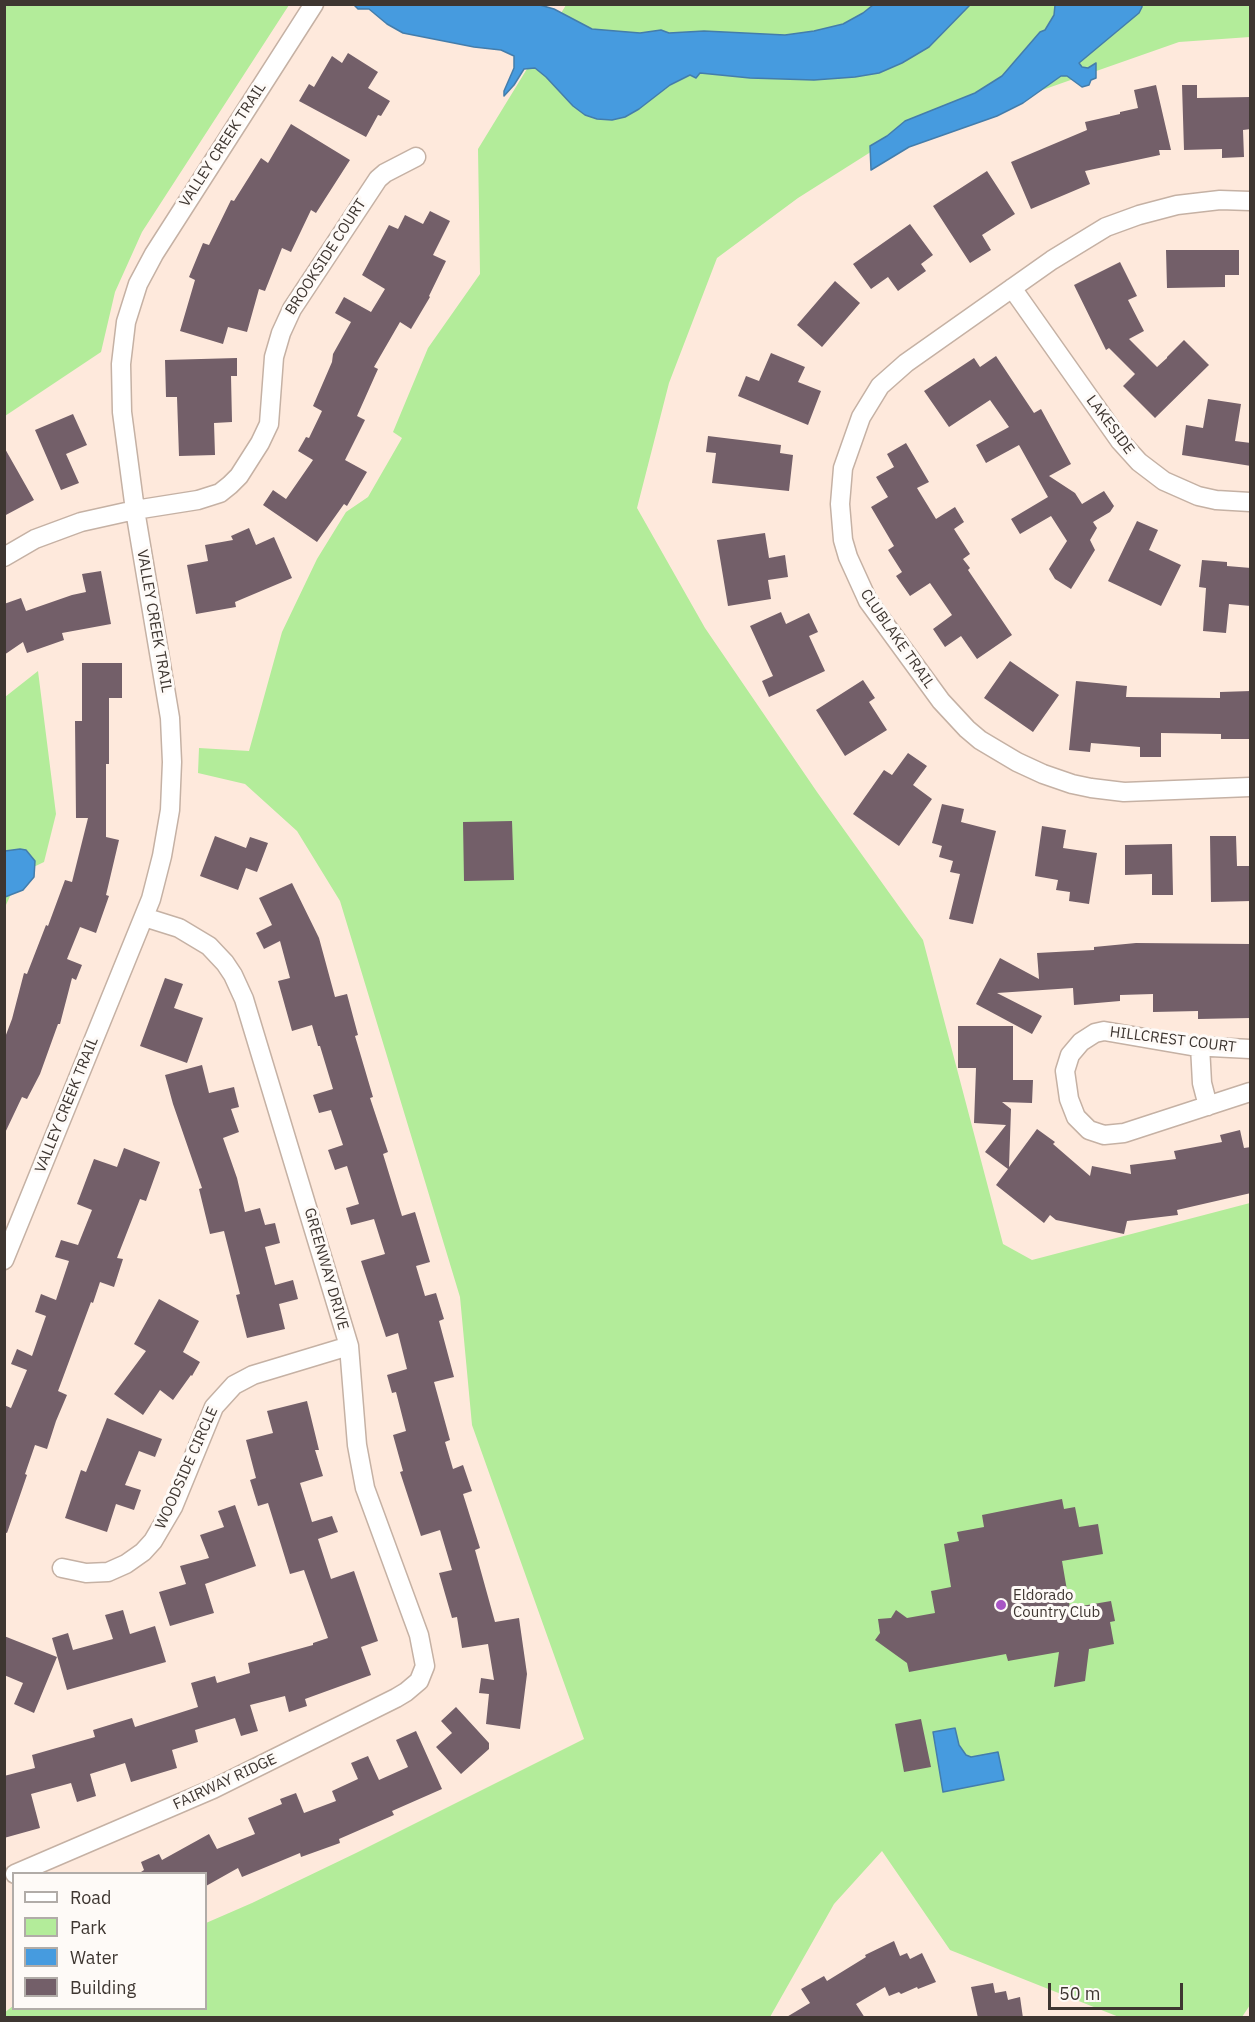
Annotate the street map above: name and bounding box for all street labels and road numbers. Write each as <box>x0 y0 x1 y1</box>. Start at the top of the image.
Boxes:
street label: VALLEY CREEK TRAIL <box>176 79 270 211</box>
street label: BROOKSIDE COURT <box>282 196 370 318</box>
street label: LAKESIDE <box>1082 392 1138 458</box>
street label: VALLEY CREEK TRAIL <box>133 548 175 694</box>
street label: CLUBLAKE TRAIL <box>856 586 938 692</box>
street label: HILLCREST COURT <box>1109 1023 1237 1057</box>
street label: VALLEY CREEK TRAIL <box>32 1034 102 1176</box>
street label: GREENWAY DRIVE <box>300 1206 352 1332</box>
street label: WOODSIDE CIRCLE <box>152 1404 222 1532</box>
street label: FAIRWAY RIDGE <box>170 1750 280 1814</box>

